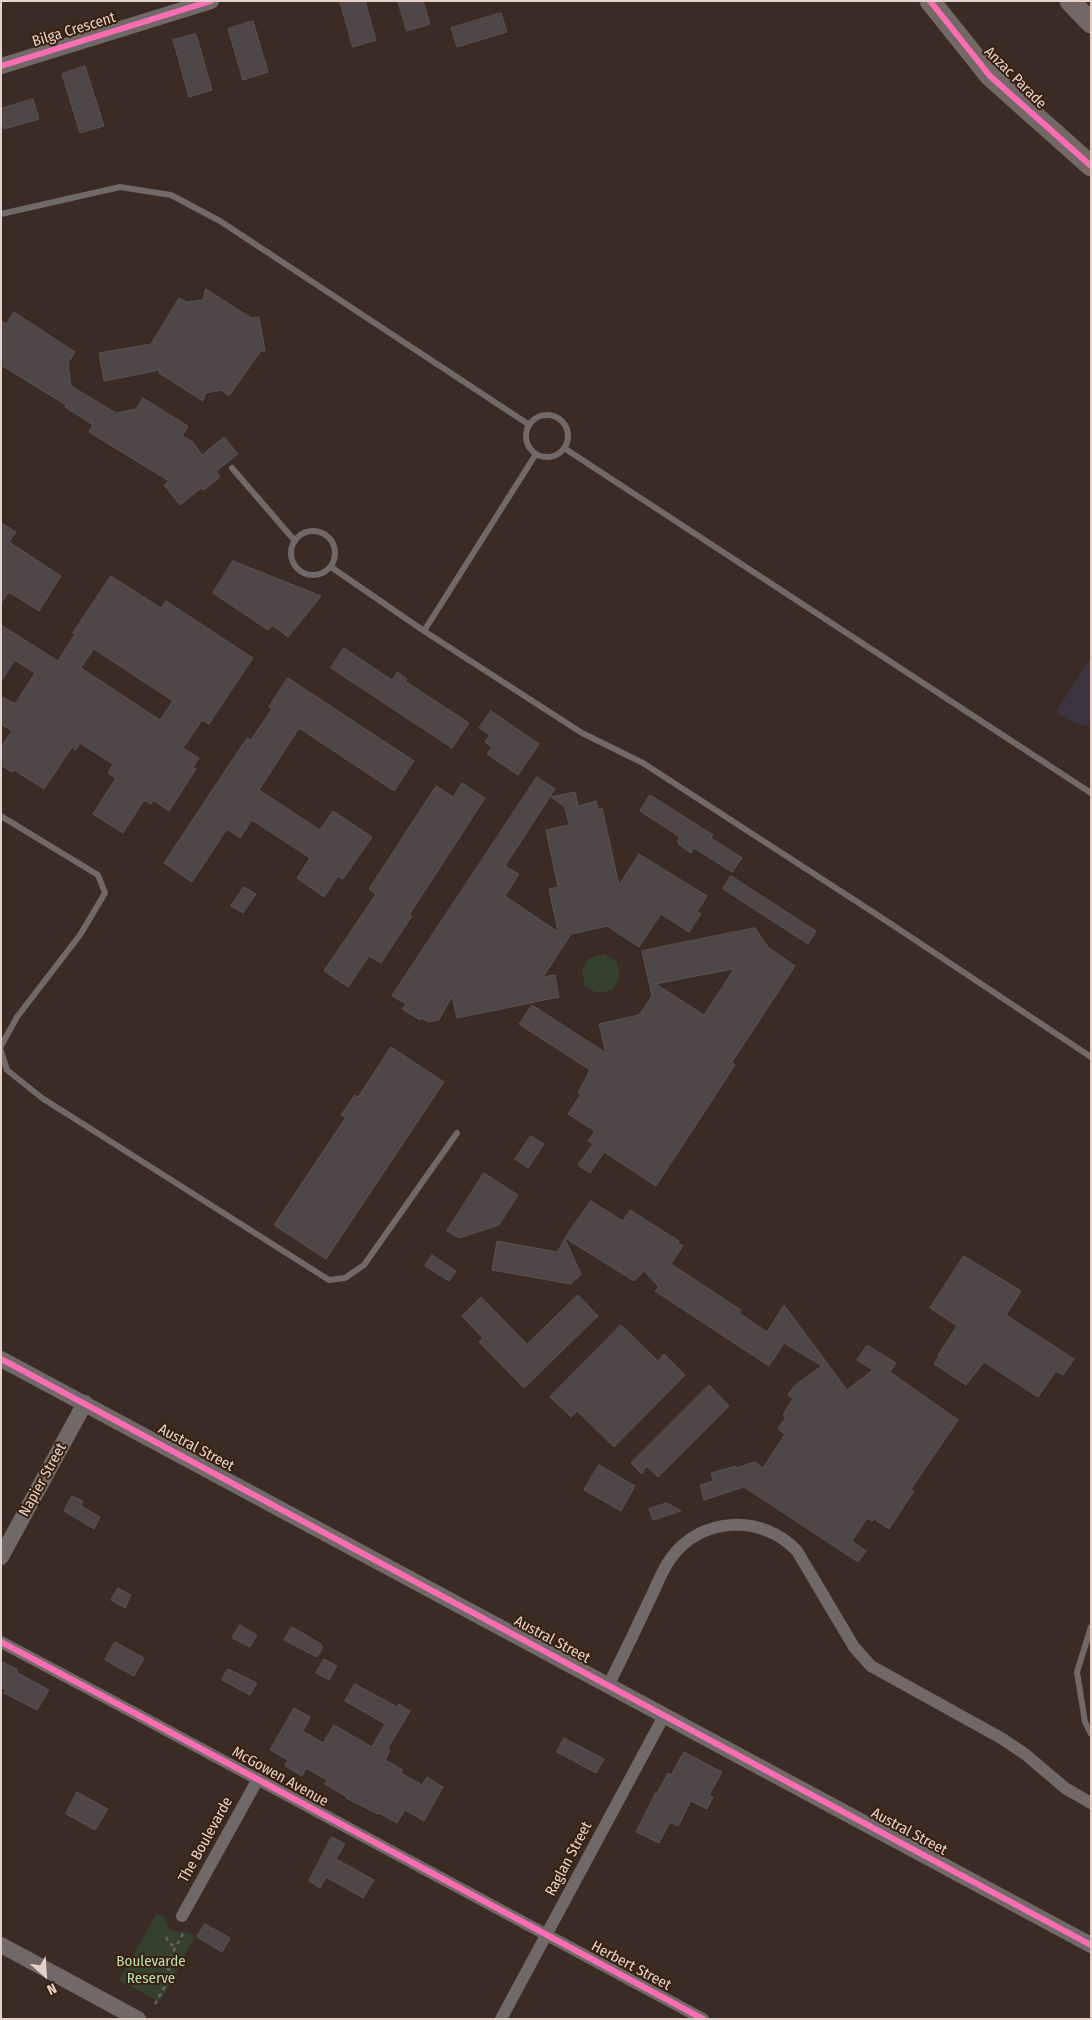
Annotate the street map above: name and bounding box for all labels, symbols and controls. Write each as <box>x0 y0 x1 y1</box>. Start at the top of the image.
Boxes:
street label: Bilga Crescent <box>30 9 118 51</box>
street label: Anzac Parade <box>980 43 1050 113</box>
street label: Austral Street <box>155 1420 237 1476</box>
street label: Napier Street <box>15 1440 71 1520</box>
street label: Austral Street <box>511 1612 593 1668</box>
street label: McGowen Avenue <box>229 1743 331 1811</box>
street label: The Boulevarde <box>175 1794 237 1886</box>
street label: Austral Street <box>868 1804 950 1860</box>
street label: Raglan Street <box>542 1819 596 1899</box>
street label: Herbert Street <box>588 1937 674 1995</box>
north arrow <box>20 1950 70 2000</box>
park label: Boulevarde Reserve <box>116 1953 186 1988</box>
text: N <box>44 1979 59 1998</box>

